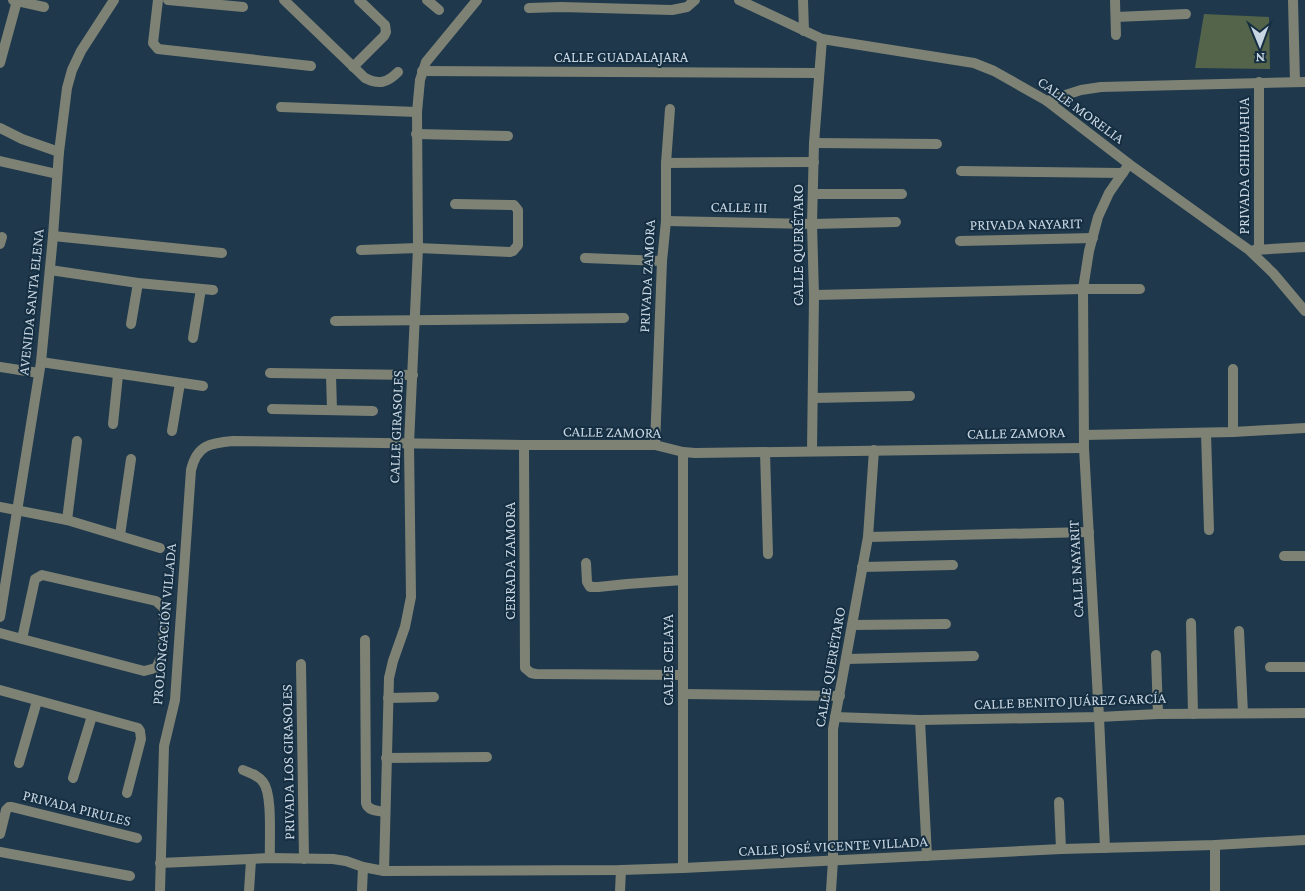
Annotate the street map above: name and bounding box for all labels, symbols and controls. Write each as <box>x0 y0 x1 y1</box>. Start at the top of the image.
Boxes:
north arrow <box>1235 20 1285 70</box>
street label: CALLE GUADALAJARA <box>554 49 689 66</box>
text: N <box>1255 50 1265 66</box>
street label: CALLE MORELIA <box>1035 73 1128 147</box>
street label: PRIVADA CHIHUAHUA <box>1236 97 1252 235</box>
street label: CALLE QUERÉTARO <box>790 184 806 306</box>
street label: CALLE III <box>710 199 768 215</box>
street label: PRIVADA NAYARIT <box>970 215 1082 233</box>
street label: PRIVADA ZAMORA <box>636 219 658 333</box>
street label: AVENIDA SANTA ELENA <box>15 228 47 376</box>
street label: CALLE GIRASOLES <box>386 370 406 484</box>
street label: CALLE ZAMORA <box>563 423 662 441</box>
street label: CALLE ZAMORA <box>967 424 1066 442</box>
street label: CERRADA ZAMORA <box>502 501 518 620</box>
street label: CALLE NAYARIT <box>1065 520 1087 618</box>
street label: PROLONGACIÓN VILLADA <box>149 542 179 705</box>
street label: CALLE QUERÉTARO <box>812 606 848 728</box>
street label: CALLE CELAYA <box>660 614 676 706</box>
street label: PRIVADA LOS GIRASOLES <box>279 684 297 840</box>
street label: CALLE BENITO JUÁREZ GARCÍA <box>974 690 1167 713</box>
street label: PRIVADA PIRULES <box>21 787 133 829</box>
street label: CALLE JOSÉ VICENTE VILLADA <box>738 833 929 860</box>

